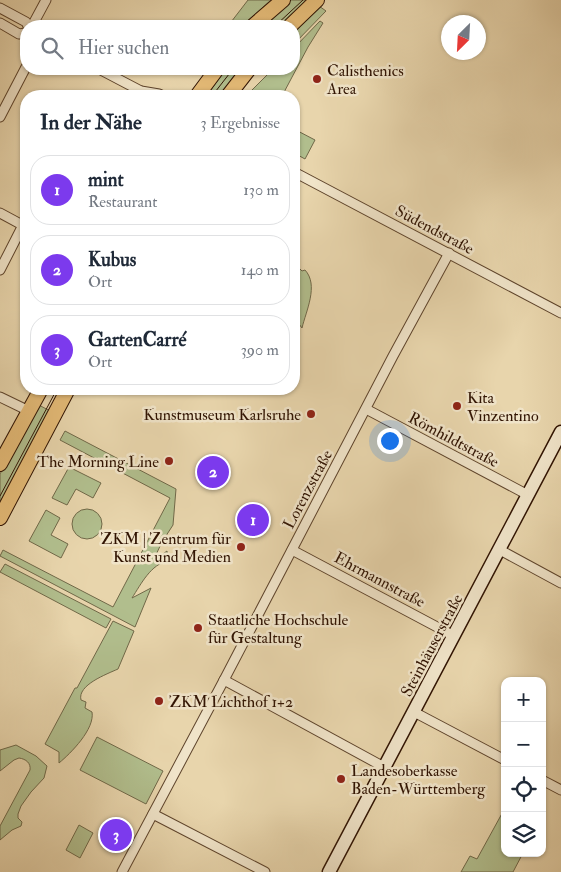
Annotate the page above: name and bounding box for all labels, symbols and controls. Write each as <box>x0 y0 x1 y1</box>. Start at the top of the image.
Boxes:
north arrow <box>441 15 486 60</box>
search box <box>20 20 300 75</box>
icon: search <box>38 34 66 62</box>
text: Hier suchen <box>78 36 169 60</box>
place label: Calisthenics Area <box>326 61 404 99</box>
marker: Calisthenics Area <box>311 73 323 85</box>
text: In der Nähe <box>40 109 142 136</box>
text: 3 Ergebnisse <box>200 113 280 133</box>
text: mint <box>88 168 124 192</box>
text: 1 <box>54 180 60 200</box>
text: 130 m <box>243 180 279 200</box>
text: Restaurant <box>88 192 157 212</box>
street label: Südendstraße <box>392 201 478 259</box>
text: Kubus <box>88 248 136 272</box>
text: 2 <box>53 260 61 280</box>
text: 140 m <box>241 260 279 280</box>
text: Ort <box>88 272 112 292</box>
text: GartenCarré <box>88 328 186 352</box>
text: 3 <box>54 340 60 360</box>
text: 390 m <box>241 340 279 360</box>
text: Ort <box>88 352 112 372</box>
place label: Kita Vinzentino <box>467 388 539 426</box>
marker: Kita Vinzentino <box>451 400 463 412</box>
place label: Kunstmuseum Karlsruhe <box>144 405 301 425</box>
marker: Kunstmuseum Karlsruhe <box>305 408 317 420</box>
street label: Römhildtstraße <box>405 408 502 472</box>
your location <box>377 428 403 454</box>
street label: Lorenzstraße <box>279 446 337 532</box>
place label: The Morning Line <box>37 452 159 472</box>
pin: 2 <box>197 453 229 491</box>
marker: The Morning Line <box>163 455 175 467</box>
pin: 1 <box>237 501 269 539</box>
place label: ZKM | Zentrum für Kunst und Medien <box>100 529 231 567</box>
marker: ZKM | Zentrum für Kunst und Medien <box>235 541 247 553</box>
street label: Ehrmannstraße <box>331 548 429 612</box>
street label: Steinhäuserstraße <box>396 591 467 700</box>
place label: Staatliche Hochschule für Gestaltung <box>208 610 349 648</box>
marker: Staatliche Hochschule für Gestaltung <box>192 622 204 634</box>
map controls <box>501 677 546 857</box>
button: + <box>501 677 546 722</box>
place label: ZKM Lichthof 1+2 <box>169 692 293 712</box>
marker: ZKM Lichthof 1+2 <box>153 695 165 707</box>
button: − <box>501 722 546 767</box>
place label: Landesoberkasse Baden-Württemberg <box>351 761 486 799</box>
button: locate <box>501 767 546 812</box>
marker: Landesoberkasse Baden-Württemberg <box>335 773 347 785</box>
button: layers <box>501 812 546 857</box>
pin: 3 <box>100 816 132 854</box>

